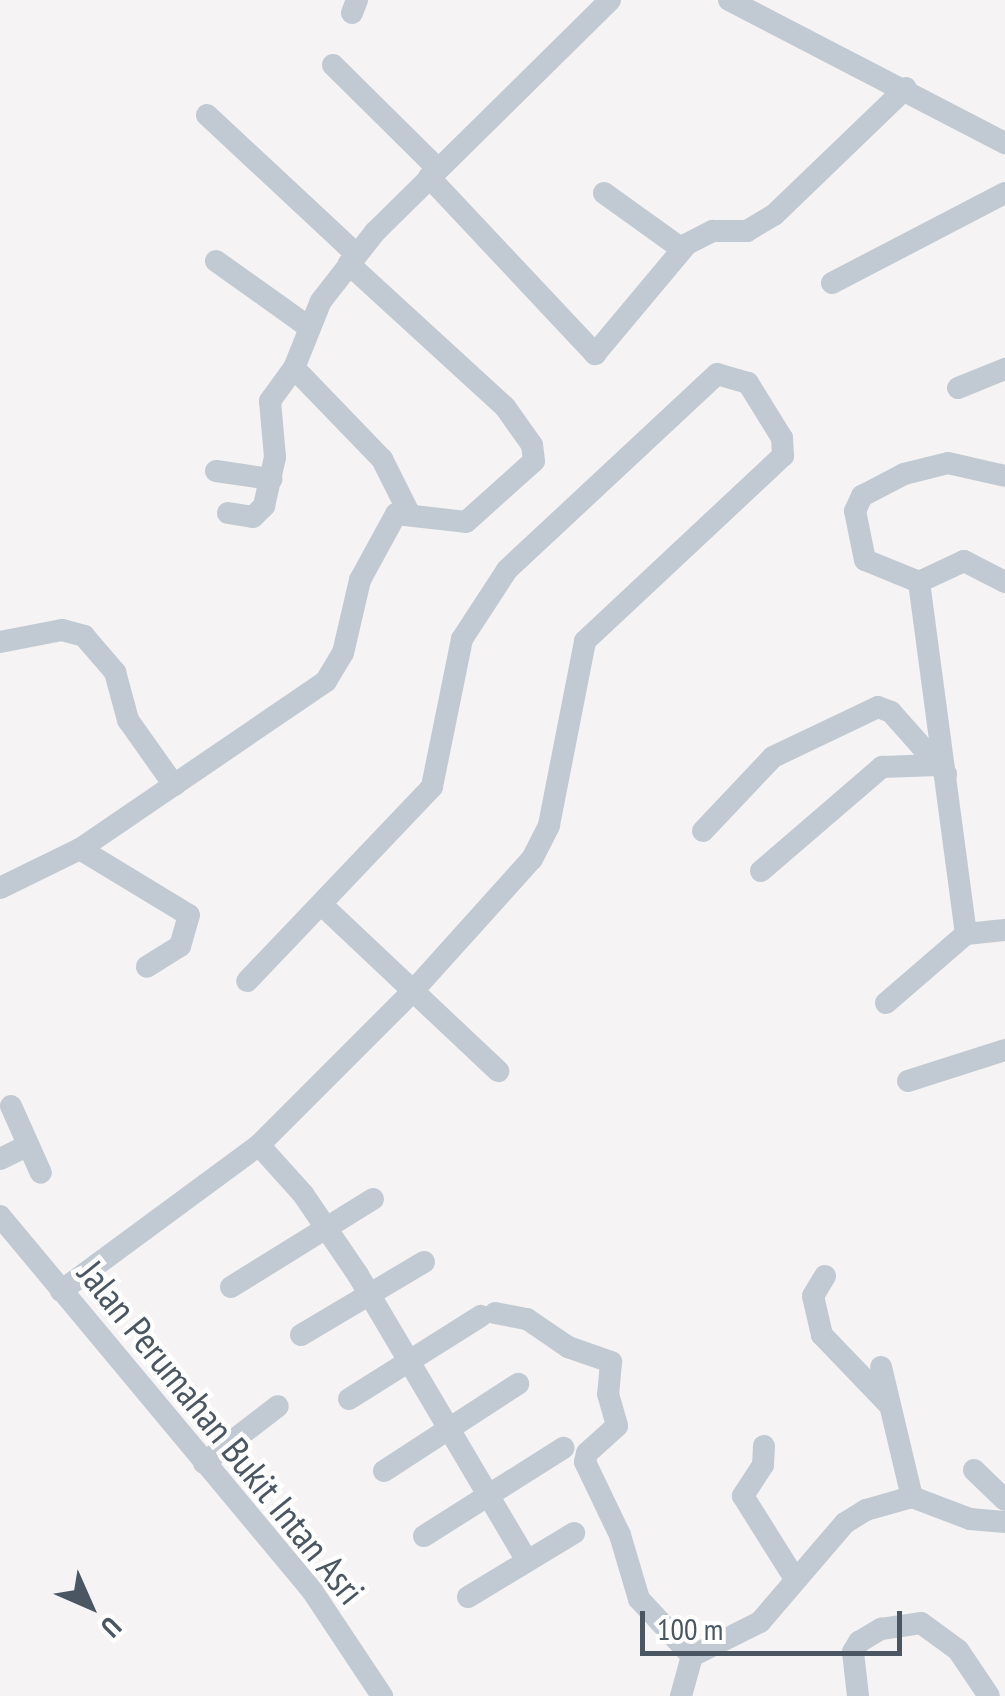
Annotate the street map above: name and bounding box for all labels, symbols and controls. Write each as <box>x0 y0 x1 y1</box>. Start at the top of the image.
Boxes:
street label: Jalan Perumahan Bukit Intan Asri <box>69 1251 375 1613</box>
north arrow <box>40 1556 140 1656</box>
scale bar <box>645 1591 908 1653</box>
text: U <box>93 1609 130 1646</box>
text: 100 m <box>657 1609 723 1648</box>

